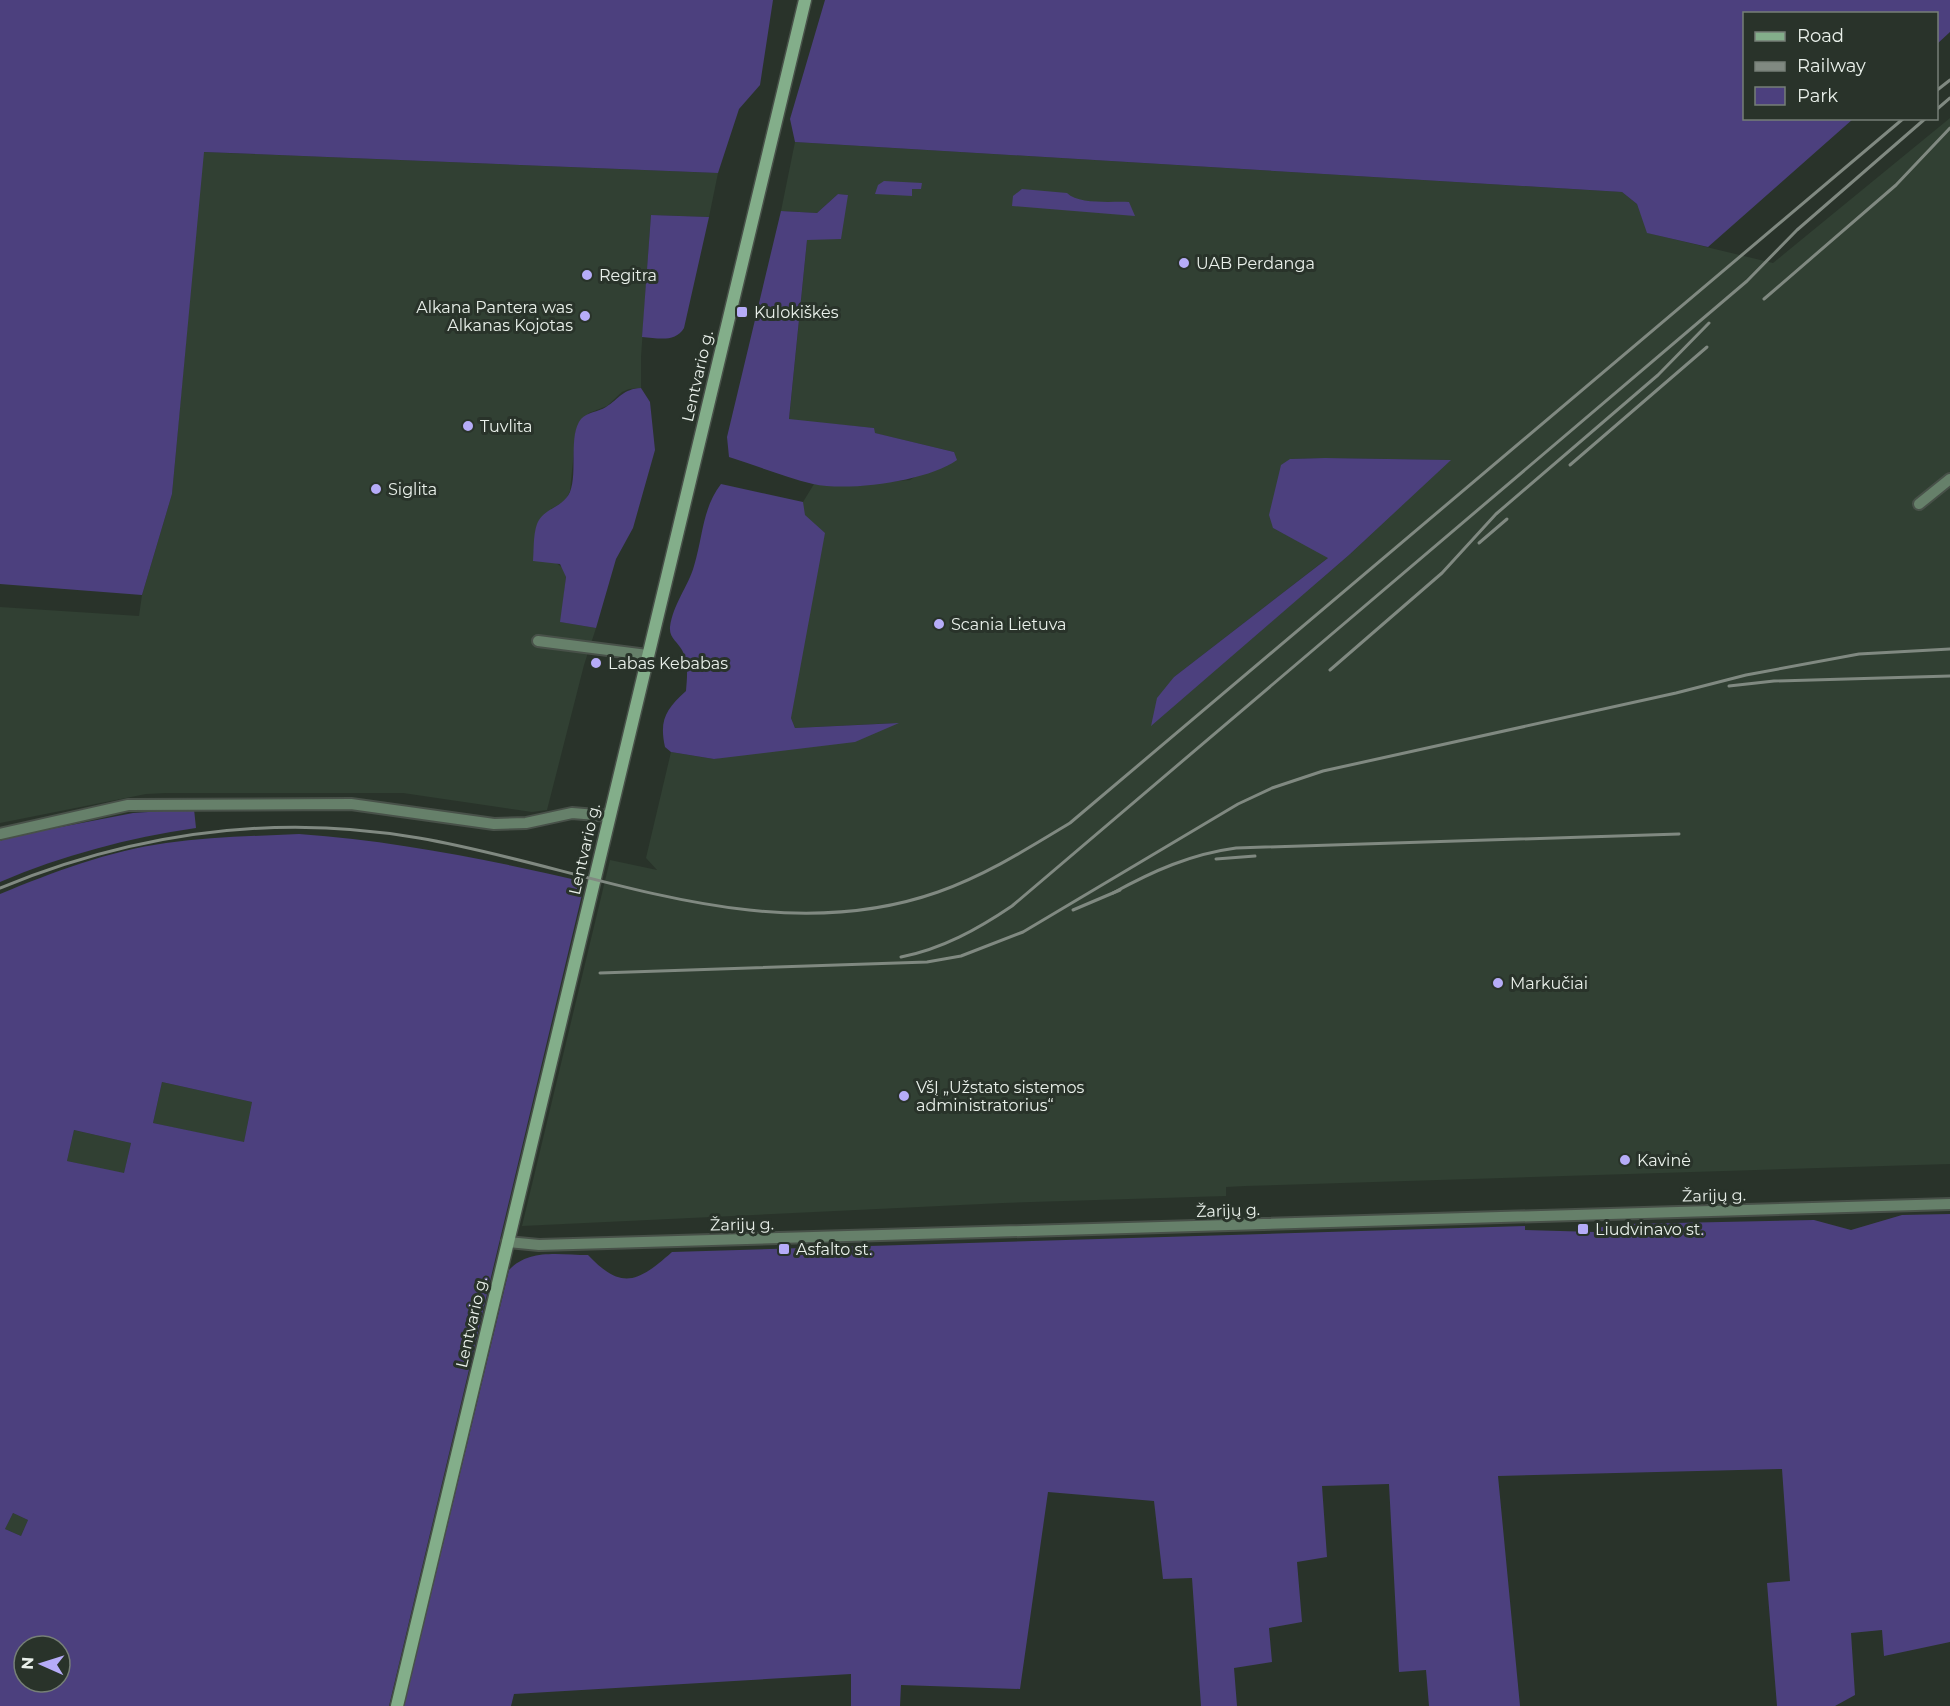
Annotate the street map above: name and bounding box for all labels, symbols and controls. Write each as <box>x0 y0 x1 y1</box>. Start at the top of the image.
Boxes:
legend <box>1743 12 1938 120</box>
text: Road <box>1797 25 1844 47</box>
text: Railway <box>1797 55 1866 77</box>
text: Park <box>1797 85 1838 107</box>
place label: UAB Perdanga <box>1196 254 1315 273</box>
marker: UAB Perdanga <box>1177 256 1191 270</box>
place label: Regitra <box>599 266 657 285</box>
marker: Regitra <box>580 268 594 282</box>
place label: Alkana Pantera was Alkanas Kojotas <box>416 298 573 335</box>
place label: Kulokiškės <box>754 303 839 322</box>
marker: Kulokiškės <box>735 305 749 319</box>
marker: Alkana Pantera was Alkanas Kojotas <box>578 309 592 323</box>
street label: Lentvario g. <box>678 329 717 424</box>
place label: Tuvlita <box>480 417 532 436</box>
marker: Tuvlita <box>461 419 475 433</box>
place label: Siglita <box>388 480 437 499</box>
marker: Siglita <box>369 482 383 496</box>
place label: Scania Lietuva <box>951 615 1066 634</box>
marker: Scania Lietuva <box>932 617 946 631</box>
place label: Labas Kebabas <box>608 654 728 673</box>
marker: Labas Kebabas <box>589 656 603 670</box>
street label: Lentvario g. <box>565 802 604 897</box>
place label: Markučiai <box>1510 974 1588 993</box>
marker: Markučiai <box>1491 976 1505 990</box>
place label: VšĮ „Užstato sistemos administratorius“ <box>916 1078 1085 1115</box>
marker: VšĮ „Užstato sistemos administratorius“ <box>897 1089 911 1103</box>
place label: Kavinė <box>1637 1151 1691 1170</box>
marker: Kavinė <box>1618 1153 1632 1167</box>
street label: Žarijų g. <box>1682 1185 1746 1206</box>
street label: Žarijų g. <box>1196 1200 1260 1221</box>
street label: Žarijų g. <box>710 1214 774 1235</box>
place label: Liudvinavo st. <box>1595 1220 1704 1239</box>
marker: Liudvinavo st. <box>1576 1222 1590 1236</box>
place label: Asfalto st. <box>796 1240 872 1259</box>
marker: Asfalto st. <box>777 1242 791 1256</box>
street label: Lentvario g. <box>452 1275 491 1370</box>
north arrow <box>12 1634 72 1694</box>
text: N <box>18 1656 37 1670</box>

